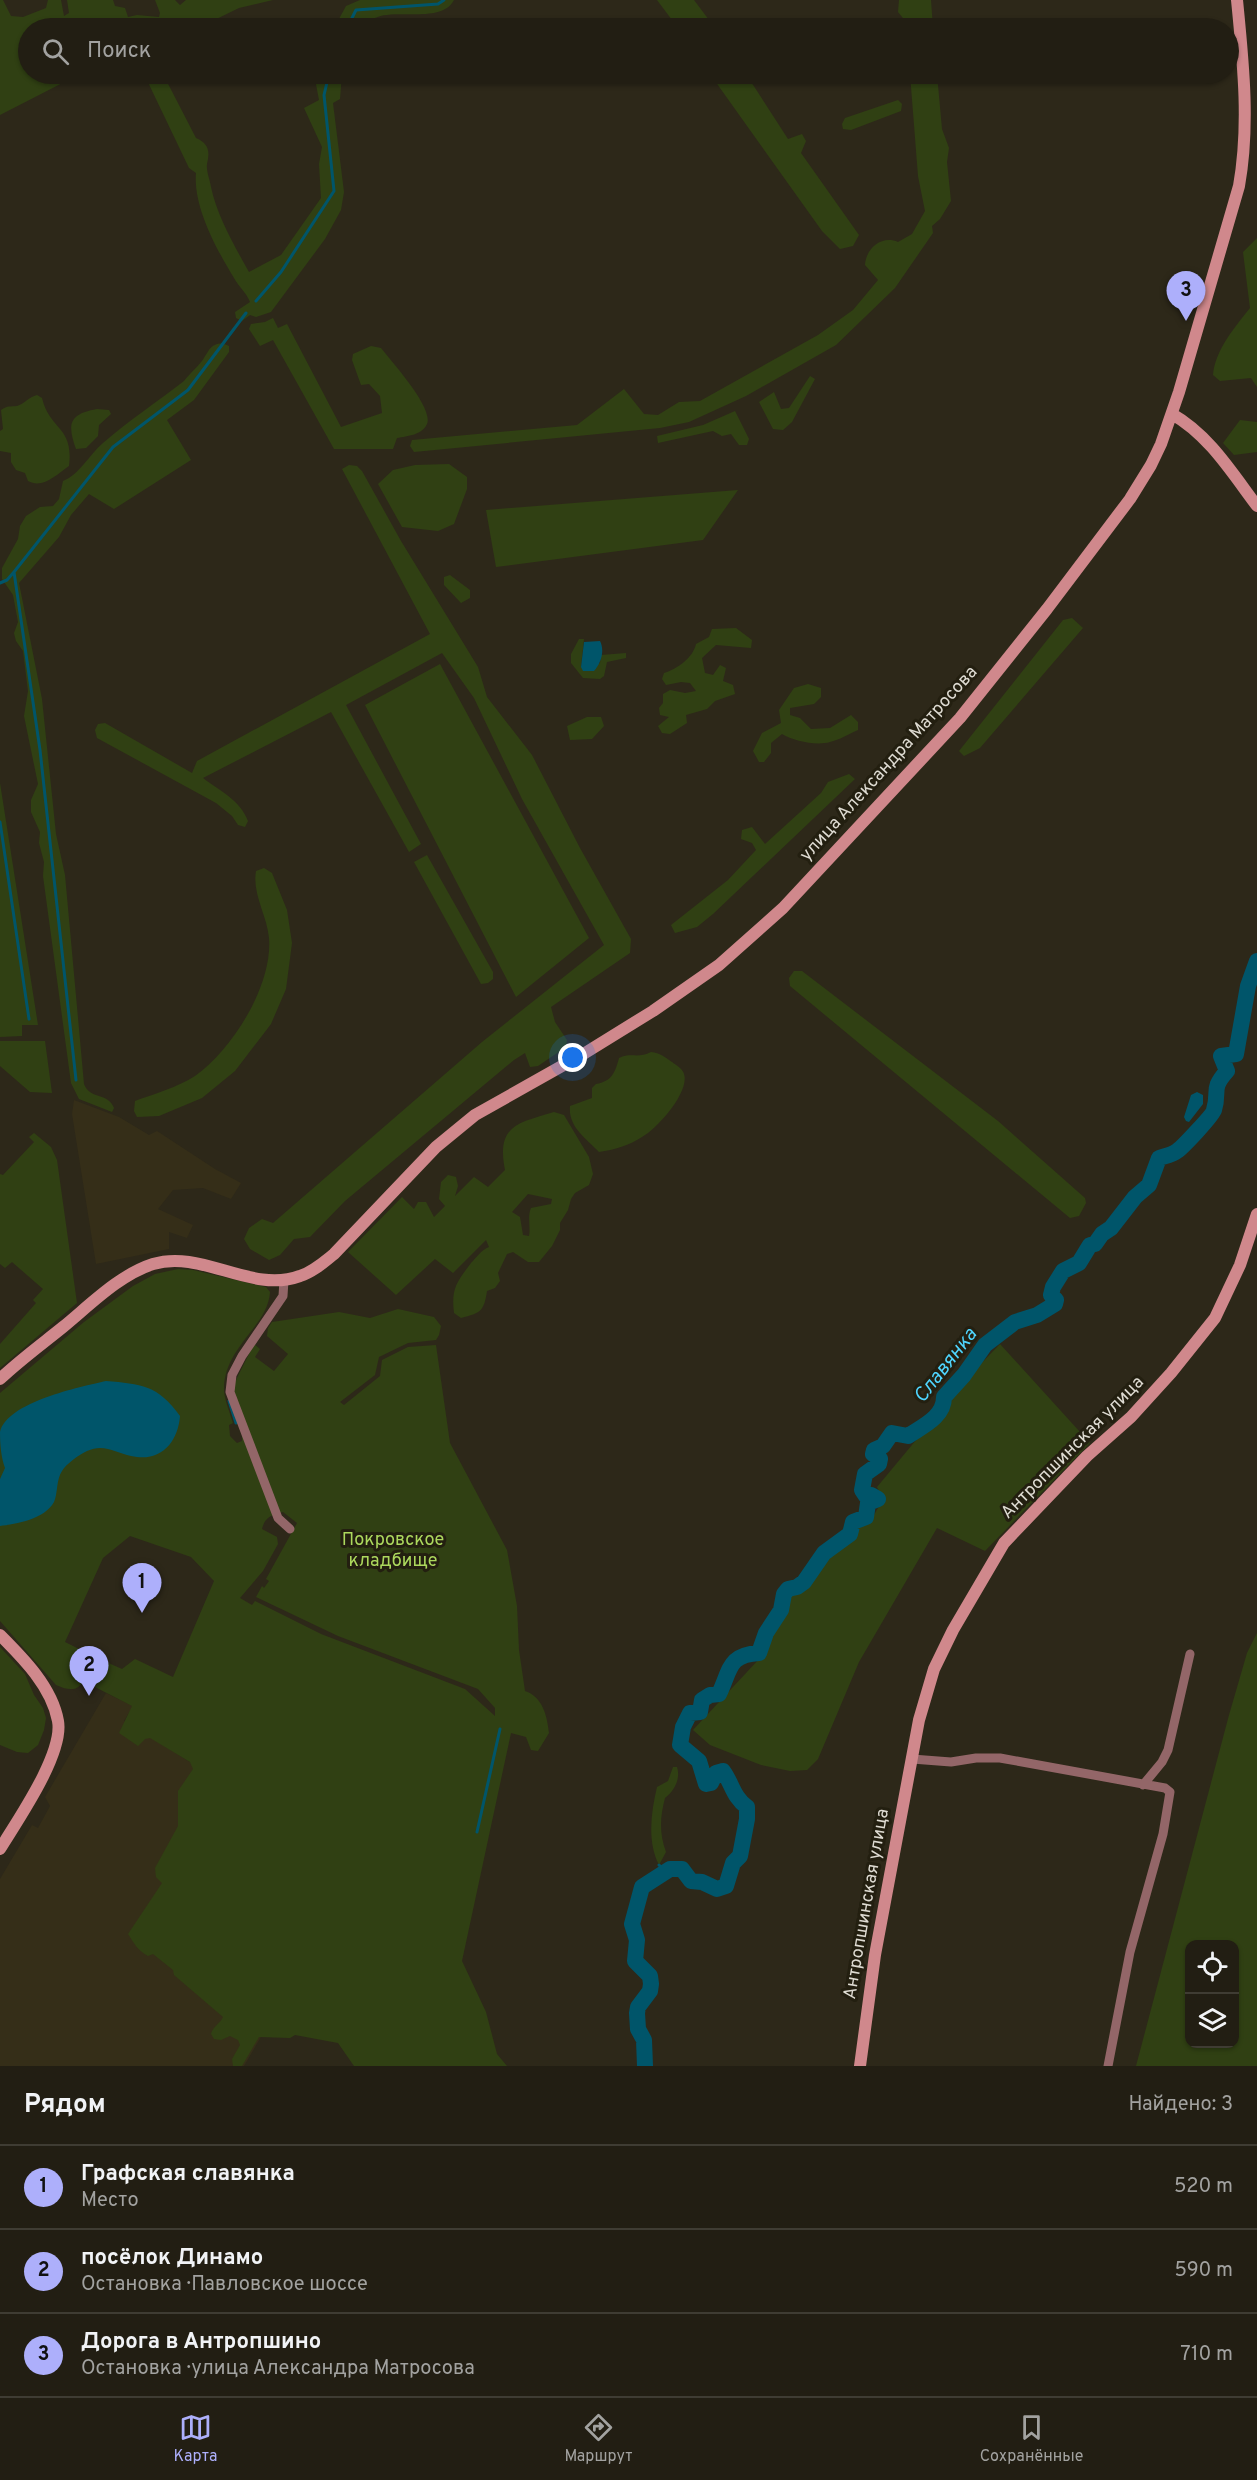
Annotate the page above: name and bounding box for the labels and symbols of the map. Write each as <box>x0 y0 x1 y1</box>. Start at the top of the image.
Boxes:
pin: 3 <box>1166 272 1206 321</box>
street label: улица Александра Матросова <box>795 661 983 867</box>
your location <box>558 1043 587 1072</box>
water label: Славянка <box>908 1323 984 1409</box>
street label: Антропшинская улица <box>996 1371 1150 1525</box>
park label: Покровское кладбище <box>342 1529 444 1573</box>
pin: 1 <box>122 1564 162 1613</box>
pin: 2 <box>70 1646 109 1696</box>
street label: Антропшинская улица <box>839 1807 895 2001</box>

